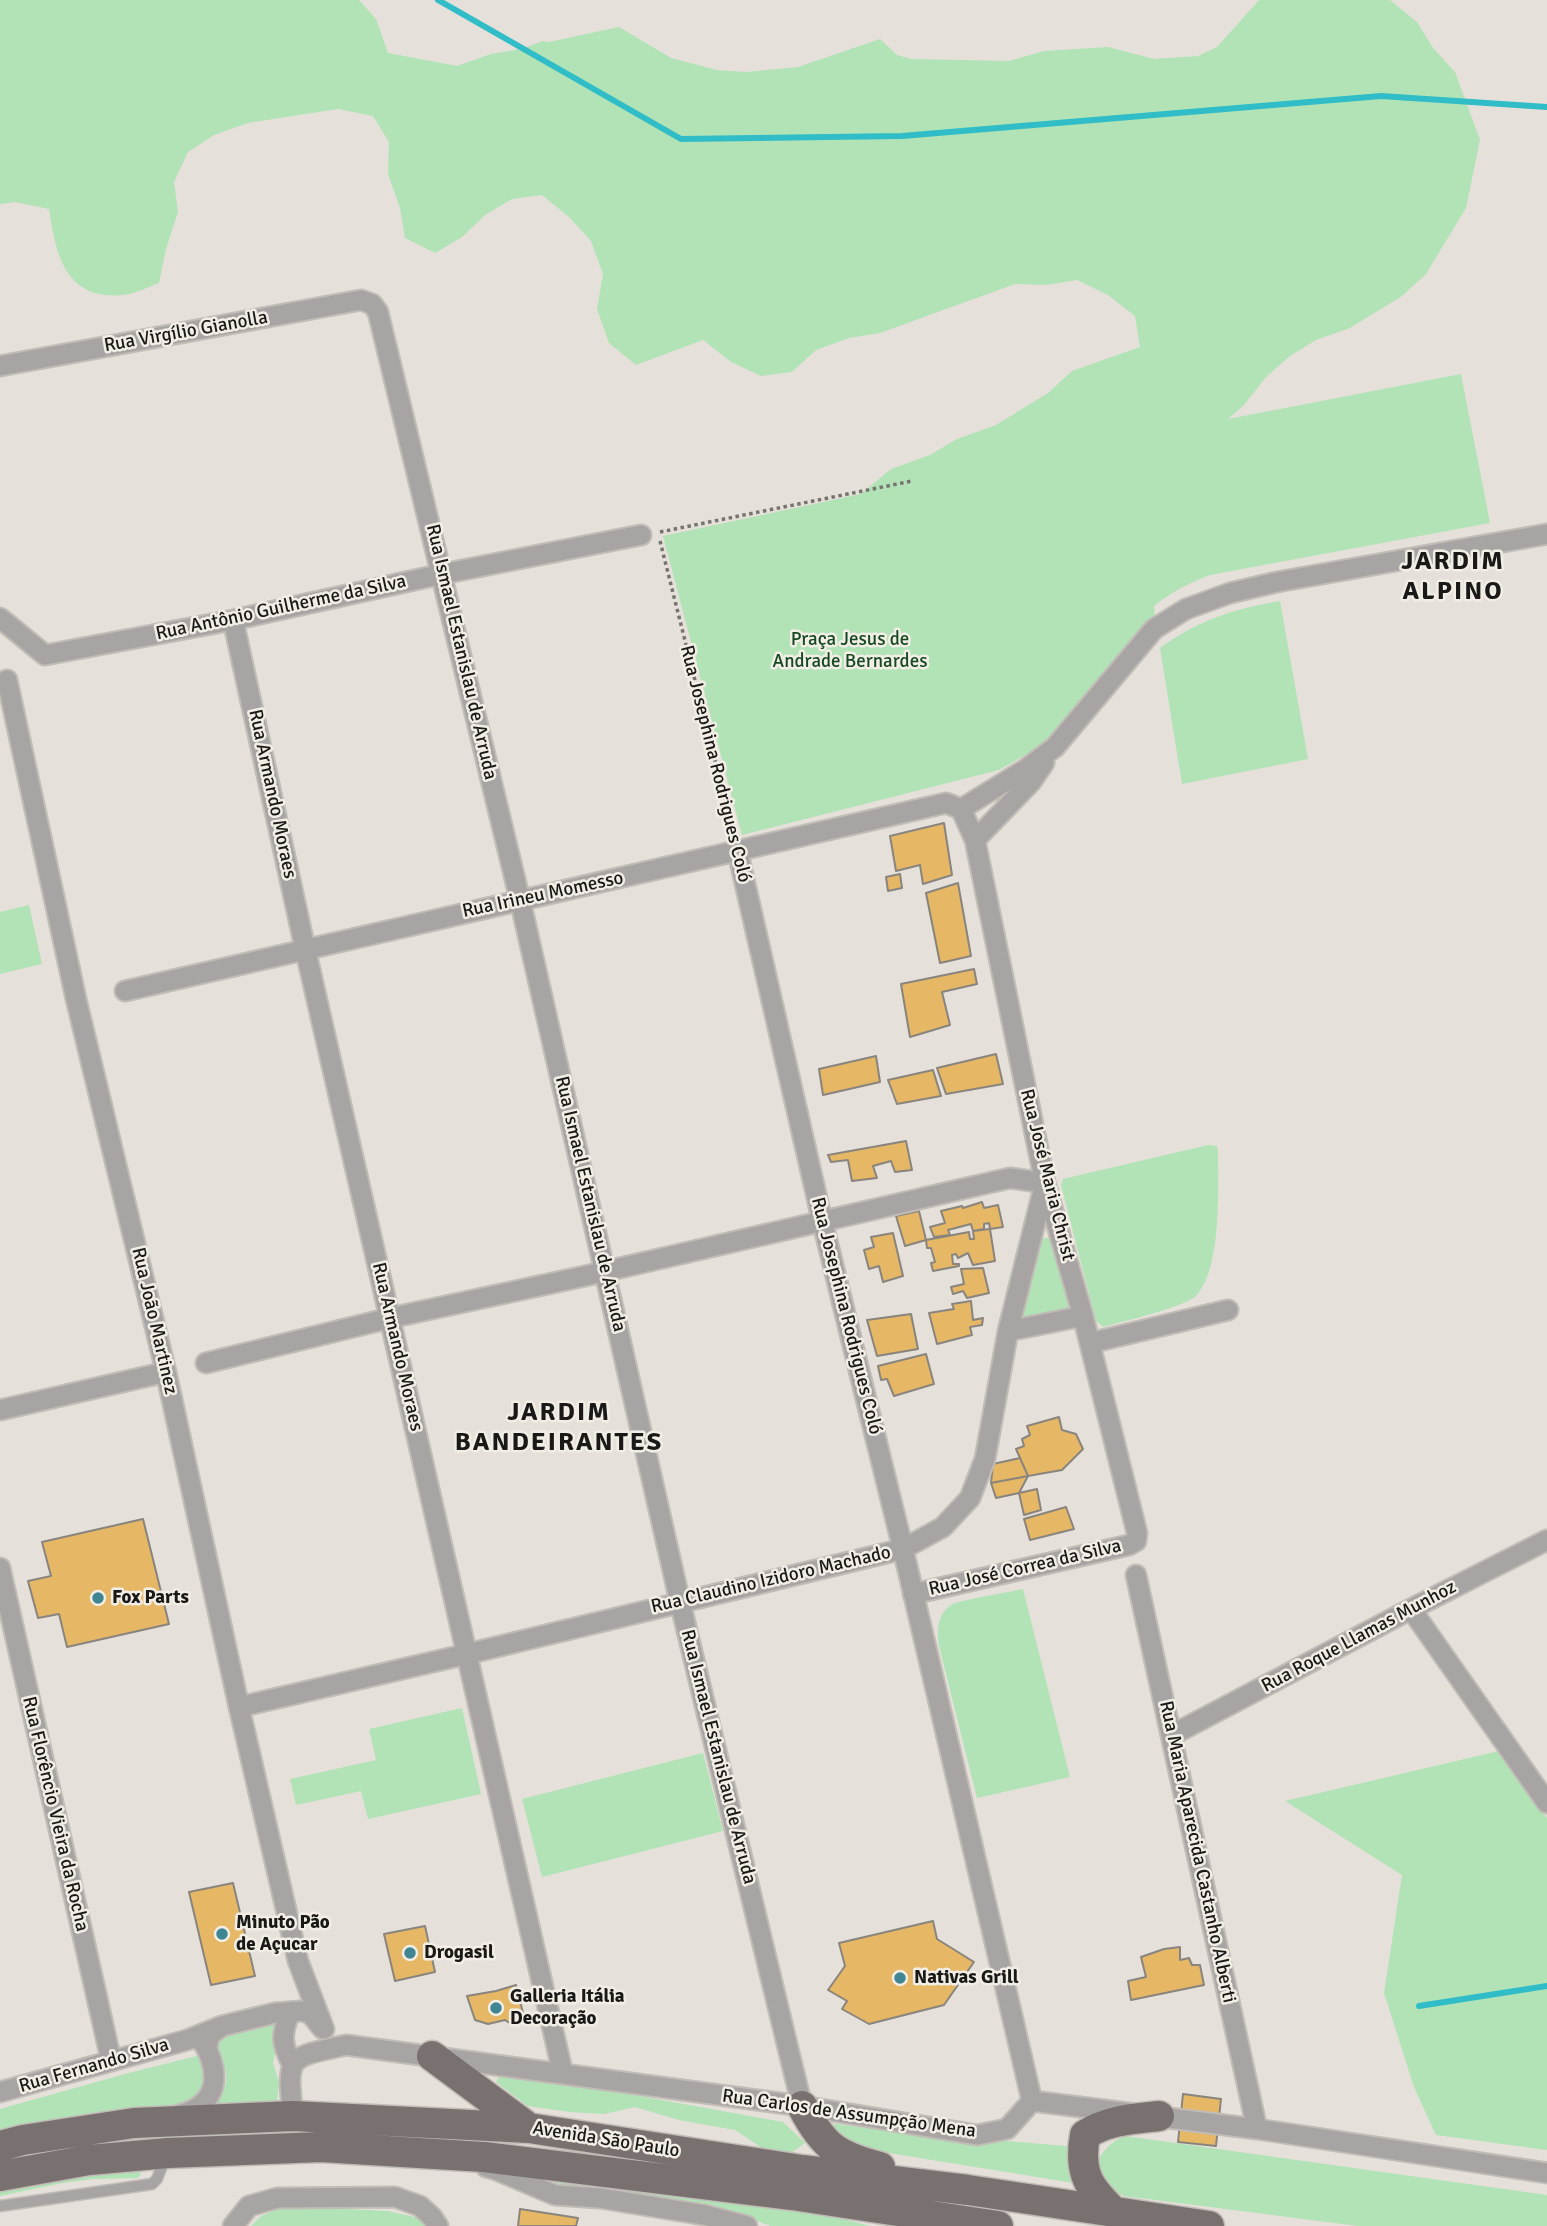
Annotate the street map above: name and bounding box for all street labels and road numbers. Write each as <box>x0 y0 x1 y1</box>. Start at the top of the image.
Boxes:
street label: Rua Virgílio Gianolla <box>102 306 270 358</box>
street label: Rua Ismael Estanislau de Arruda <box>420 522 502 782</box>
street label: Rua Antônio Guilherme da Silva <box>154 570 408 646</box>
street label: Rua Josephina Rodrigues Coló <box>674 643 756 885</box>
street label: Rua Armando Moraes <box>243 707 301 881</box>
street label: Rua Irineu Momesso <box>460 867 626 923</box>
street label: Rua Ismael Estanislau de Arruda <box>549 1074 631 1334</box>
street label: Rua José Maria Christ <box>1015 1087 1079 1263</box>
street label: Rua Josephina Rodrigues Coló <box>805 1195 887 1437</box>
street label: Rua João Martinez <box>126 1245 182 1397</box>
street label: Rua Armando Moraes <box>366 1260 428 1434</box>
street label: Rua José Correa da Silva <box>926 1535 1124 1601</box>
street label: Rua Claudino Izidoro Machado <box>649 1541 893 1619</box>
street label: Rua Roque Llamas Munhoz <box>1258 1576 1460 1698</box>
street label: Rua Ismael Estanislau de Arruda <box>675 1627 761 1887</box>
street label: Rua Florêncio Vieira da Rocha <box>17 1694 93 1934</box>
street label: Rua Maria Aparecida Castanho Alberti <box>1154 1699 1240 2005</box>
street label: Rua Fernando Silva <box>16 2034 172 2098</box>
street label: Rua Carlos de Assumpção Mena <box>721 2085 977 2143</box>
street label: Avenida São Paulo <box>531 2117 681 2163</box>

